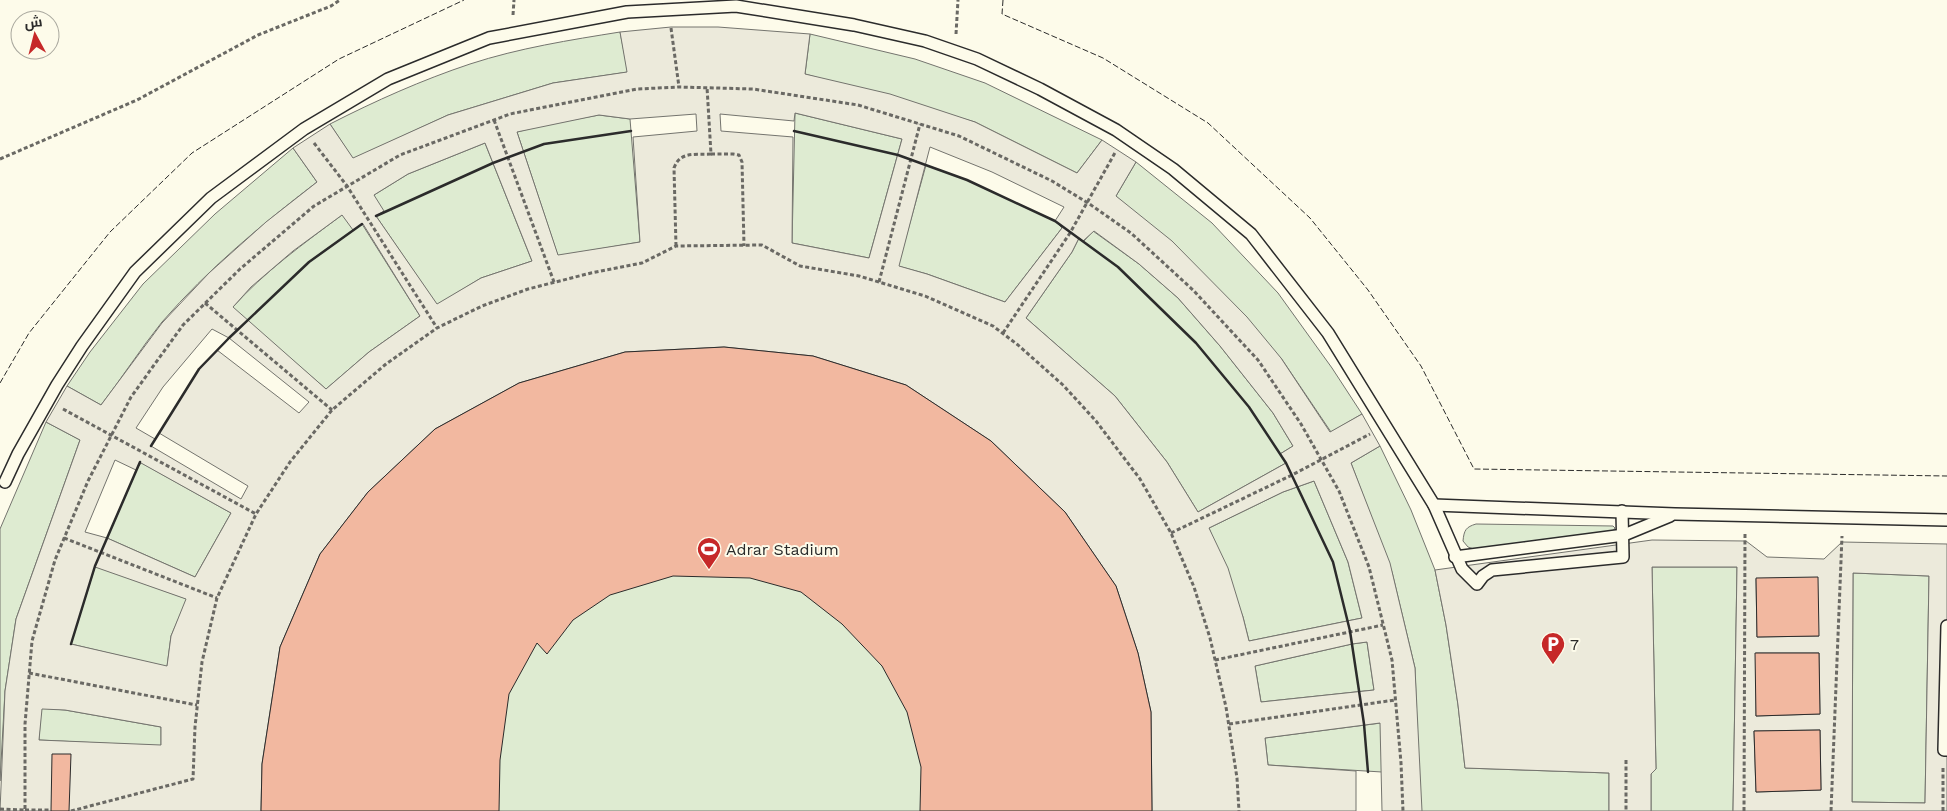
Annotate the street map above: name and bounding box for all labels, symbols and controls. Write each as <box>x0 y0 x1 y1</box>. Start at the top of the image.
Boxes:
north arrow <box>10 10 60 60</box>
text: ش <box>24 13 43 32</box>
sports icon: Adrar Stadium <box>696 536 722 570</box>
place label: Adrar Stadium <box>726 540 839 559</box>
parking icon: 7 <box>1540 631 1566 665</box>
place label: 7 <box>1570 635 1579 654</box>

